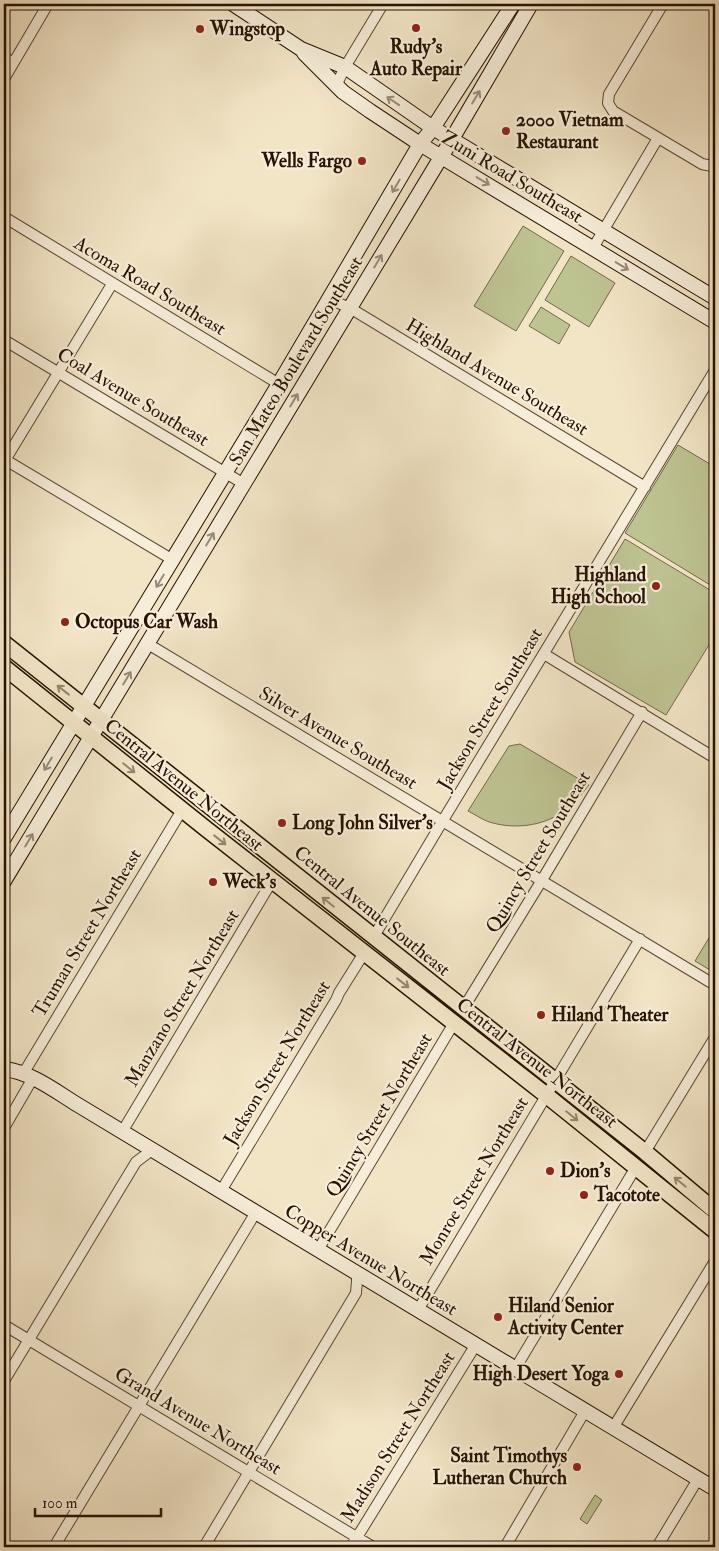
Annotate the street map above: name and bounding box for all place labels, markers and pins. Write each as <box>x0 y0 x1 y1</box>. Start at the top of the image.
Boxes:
place label: Wingstop <box>209 17 285 42</box>
marker: Rudy's Auto Repair <box>410 22 422 34</box>
marker: Wingstop <box>194 23 206 35</box>
place label: Rudy's Auto Repair <box>369 35 463 82</box>
place label: 2000 Vietnam Restaurant <box>516 108 624 154</box>
marker: 2000 Vietnam Restaurant <box>500 125 512 137</box>
place label: Wells Fargo <box>260 149 352 174</box>
marker: Wells Fargo <box>356 155 368 167</box>
place label: Highland High School <box>551 563 647 610</box>
marker: Highland High School <box>650 580 662 592</box>
place label: Octopus Car Wash <box>75 610 218 635</box>
marker: Octopus Car Wash <box>59 616 71 628</box>
place label: Long John Silver's <box>292 811 433 836</box>
marker: Long John Silver's <box>276 817 288 829</box>
place label: Weck's <box>222 870 277 894</box>
marker: Weck's <box>207 876 219 888</box>
place label: Hiland Theater <box>551 1003 669 1027</box>
marker: Hiland Theater <box>535 1009 547 1021</box>
place label: Dion's <box>560 1159 611 1183</box>
marker: Dion's <box>544 1165 556 1177</box>
place label: Tacotote <box>593 1183 660 1207</box>
marker: Tacotote <box>578 1189 590 1201</box>
place label: Hiland Senior Activity Center <box>507 1294 624 1341</box>
marker: Hiland Senior Activity Center <box>492 1311 504 1323</box>
place label: High Desert Yoga <box>472 1362 610 1387</box>
marker: High Desert Yoga <box>613 1368 625 1380</box>
place label: Saint Timothys Lutheran Church <box>433 1444 567 1490</box>
marker: Saint Timothys Lutheran Church <box>571 1461 583 1473</box>

